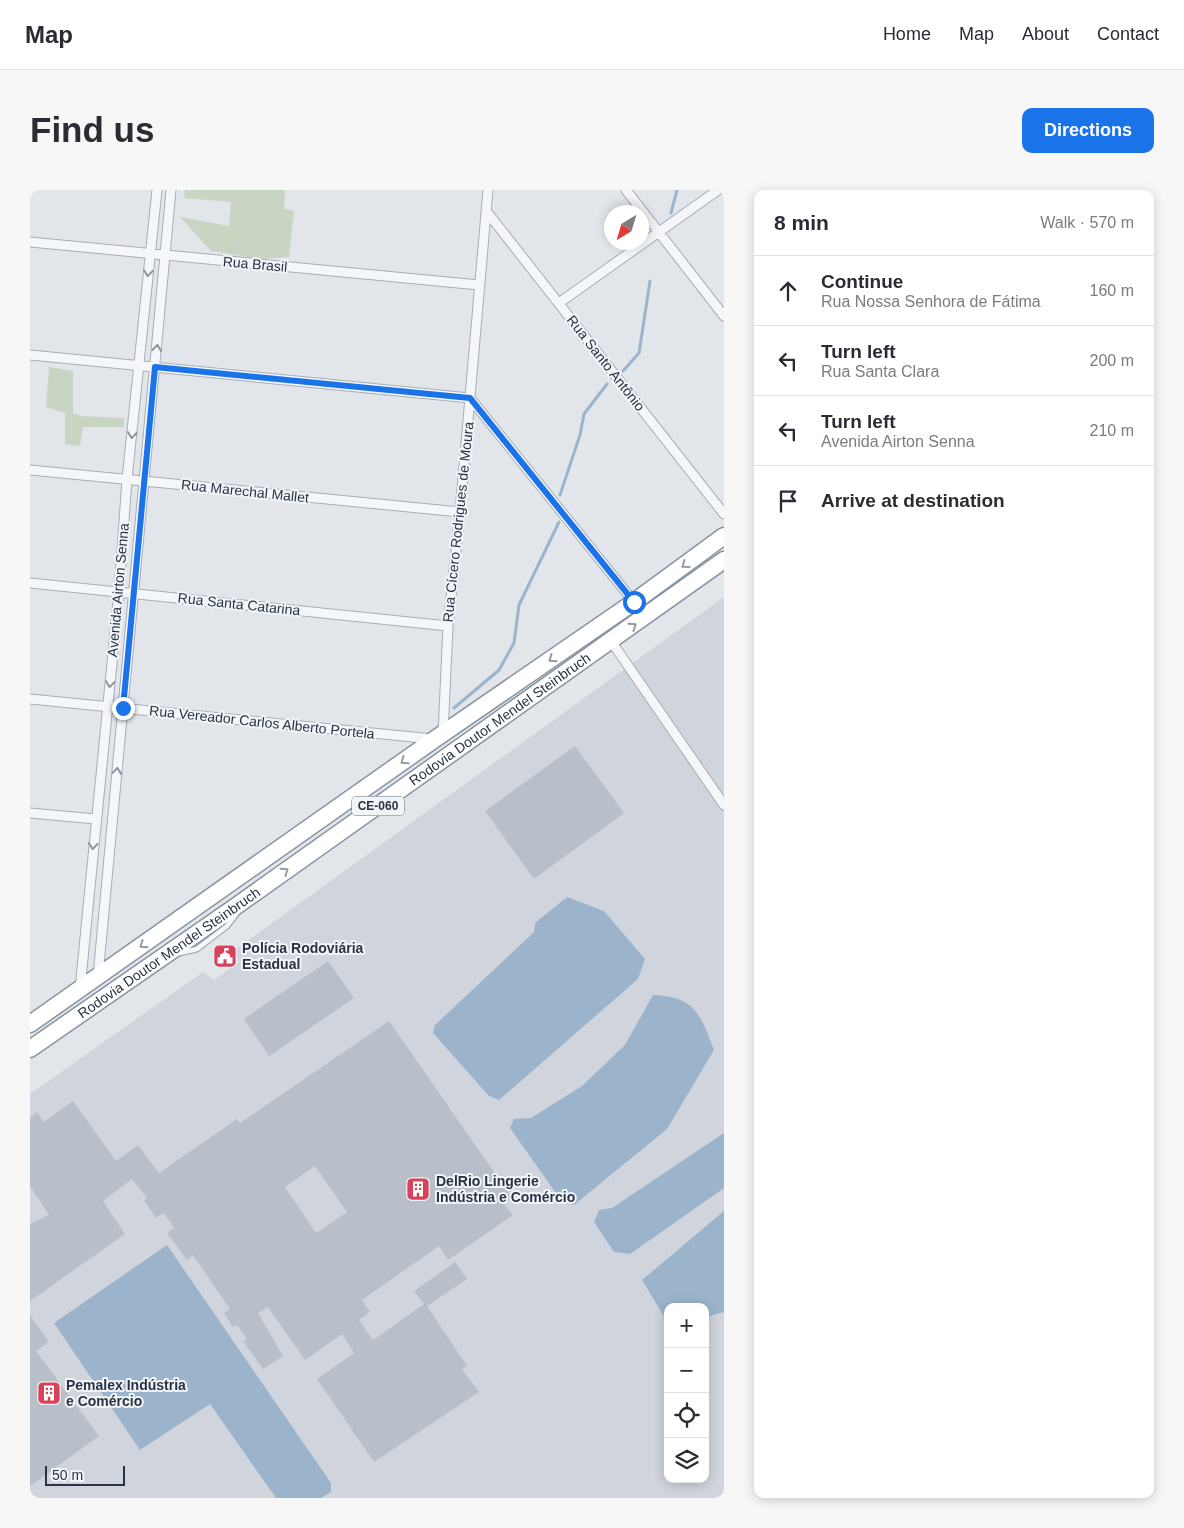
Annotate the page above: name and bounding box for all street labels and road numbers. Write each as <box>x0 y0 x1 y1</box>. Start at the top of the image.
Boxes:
street label: Rua Brasil <box>222 253 288 275</box>
street label: Rua Santo Antônio <box>564 312 648 414</box>
street label: Rua Cícero Rodrigues de Moura <box>440 421 477 623</box>
street label: Rua Marechal Mallet <box>180 476 310 506</box>
street label: Avenida Airton Senna <box>104 522 132 658</box>
street label: Rua Santa Catarina <box>177 590 301 618</box>
street label: Rodovia Doutor Mendel Steinbruch <box>406 649 593 789</box>
street label: Rua Vereador Carlos Alberto Portela <box>149 702 376 742</box>
road number: CE-060 <box>352 796 404 816</box>
street label: Rodovia Doutor Mendel Steinbruch <box>75 884 263 1021</box>

